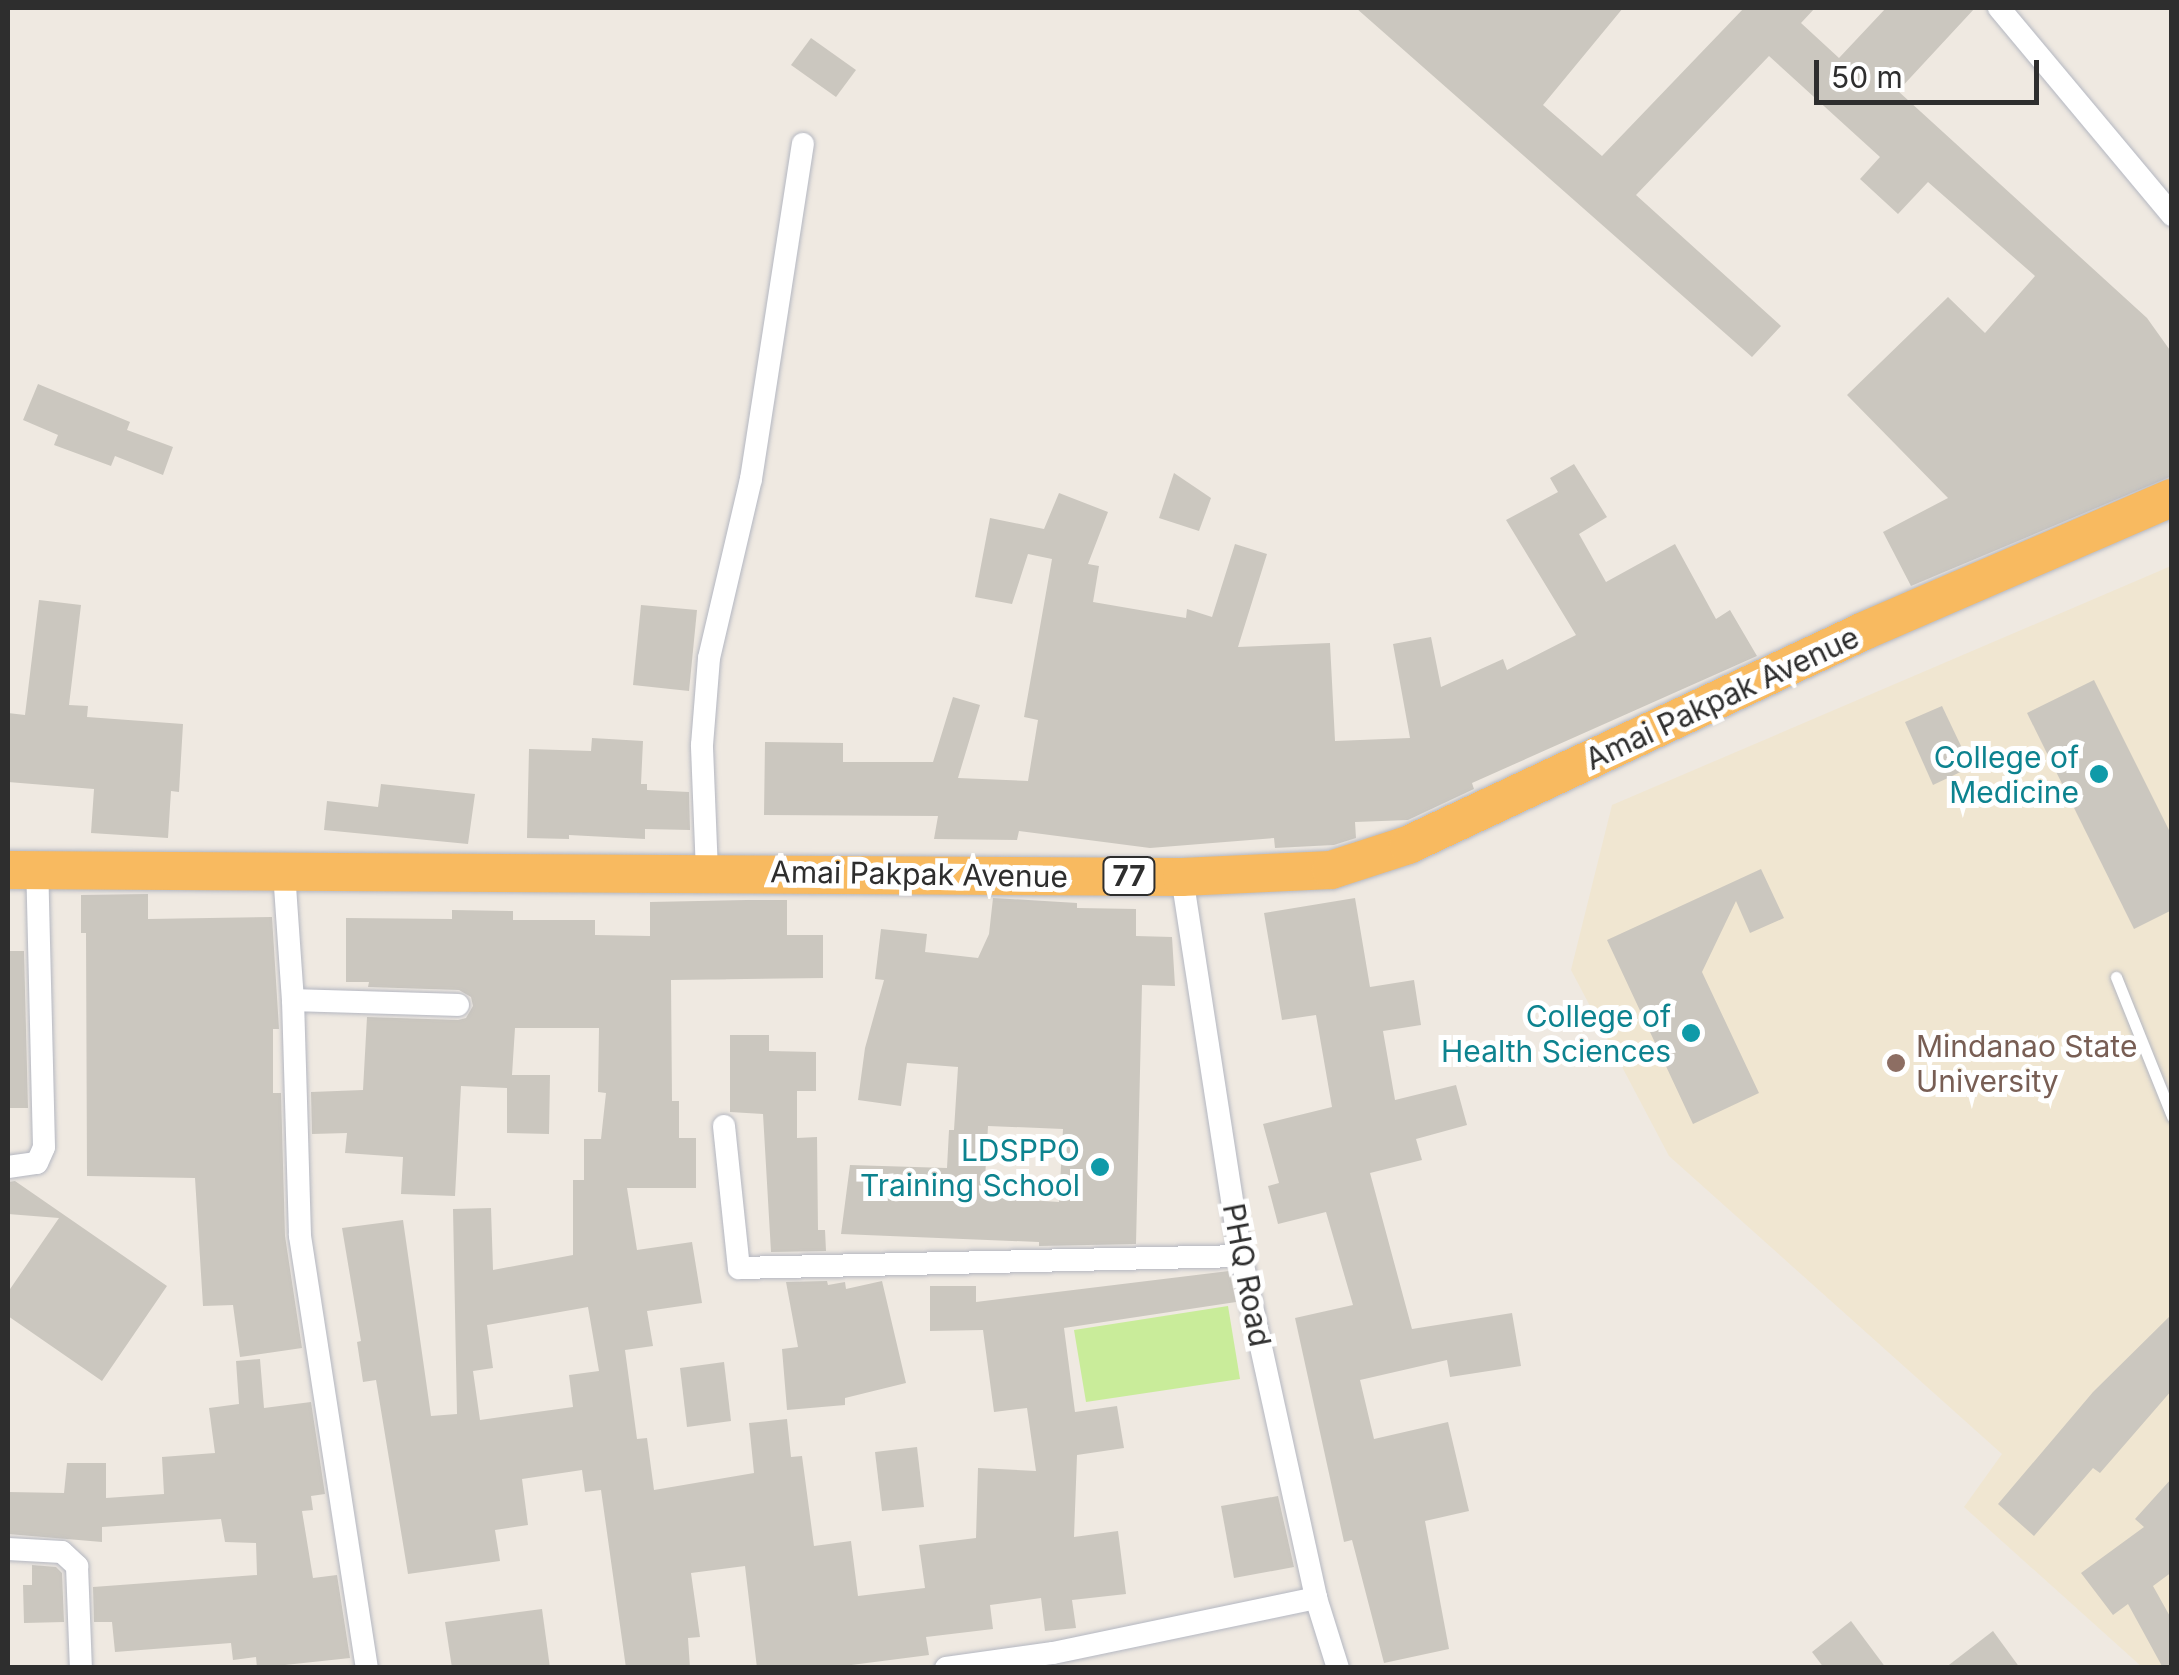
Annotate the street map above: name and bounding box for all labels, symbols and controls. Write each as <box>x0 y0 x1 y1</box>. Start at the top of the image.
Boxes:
scale bar <box>1819 40 2044 102</box>
text: 50 m <box>1831 59 1903 95</box>
street label: Amai Pakpak Avenue <box>1579 619 1865 777</box>
place label: College of Medicine <box>1934 739 2079 810</box>
marker: College of Medicine <box>2088 763 2110 785</box>
street label: Amai Pakpak Avenue <box>770 853 1068 895</box>
road number: 77 <box>1102 853 1156 899</box>
place label: College of Health Sciences <box>1441 998 1671 1068</box>
marker: College of Health Sciences <box>1680 1022 1702 1044</box>
place label: Mindanao State University <box>1916 1028 2137 1098</box>
marker: Mindanao State University <box>1885 1052 1907 1074</box>
place label: LDSPPO Training School <box>860 1132 1080 1202</box>
marker: LDSPPO Training School <box>1089 1156 1111 1178</box>
street label: PHQ Road <box>1215 1200 1279 1350</box>

